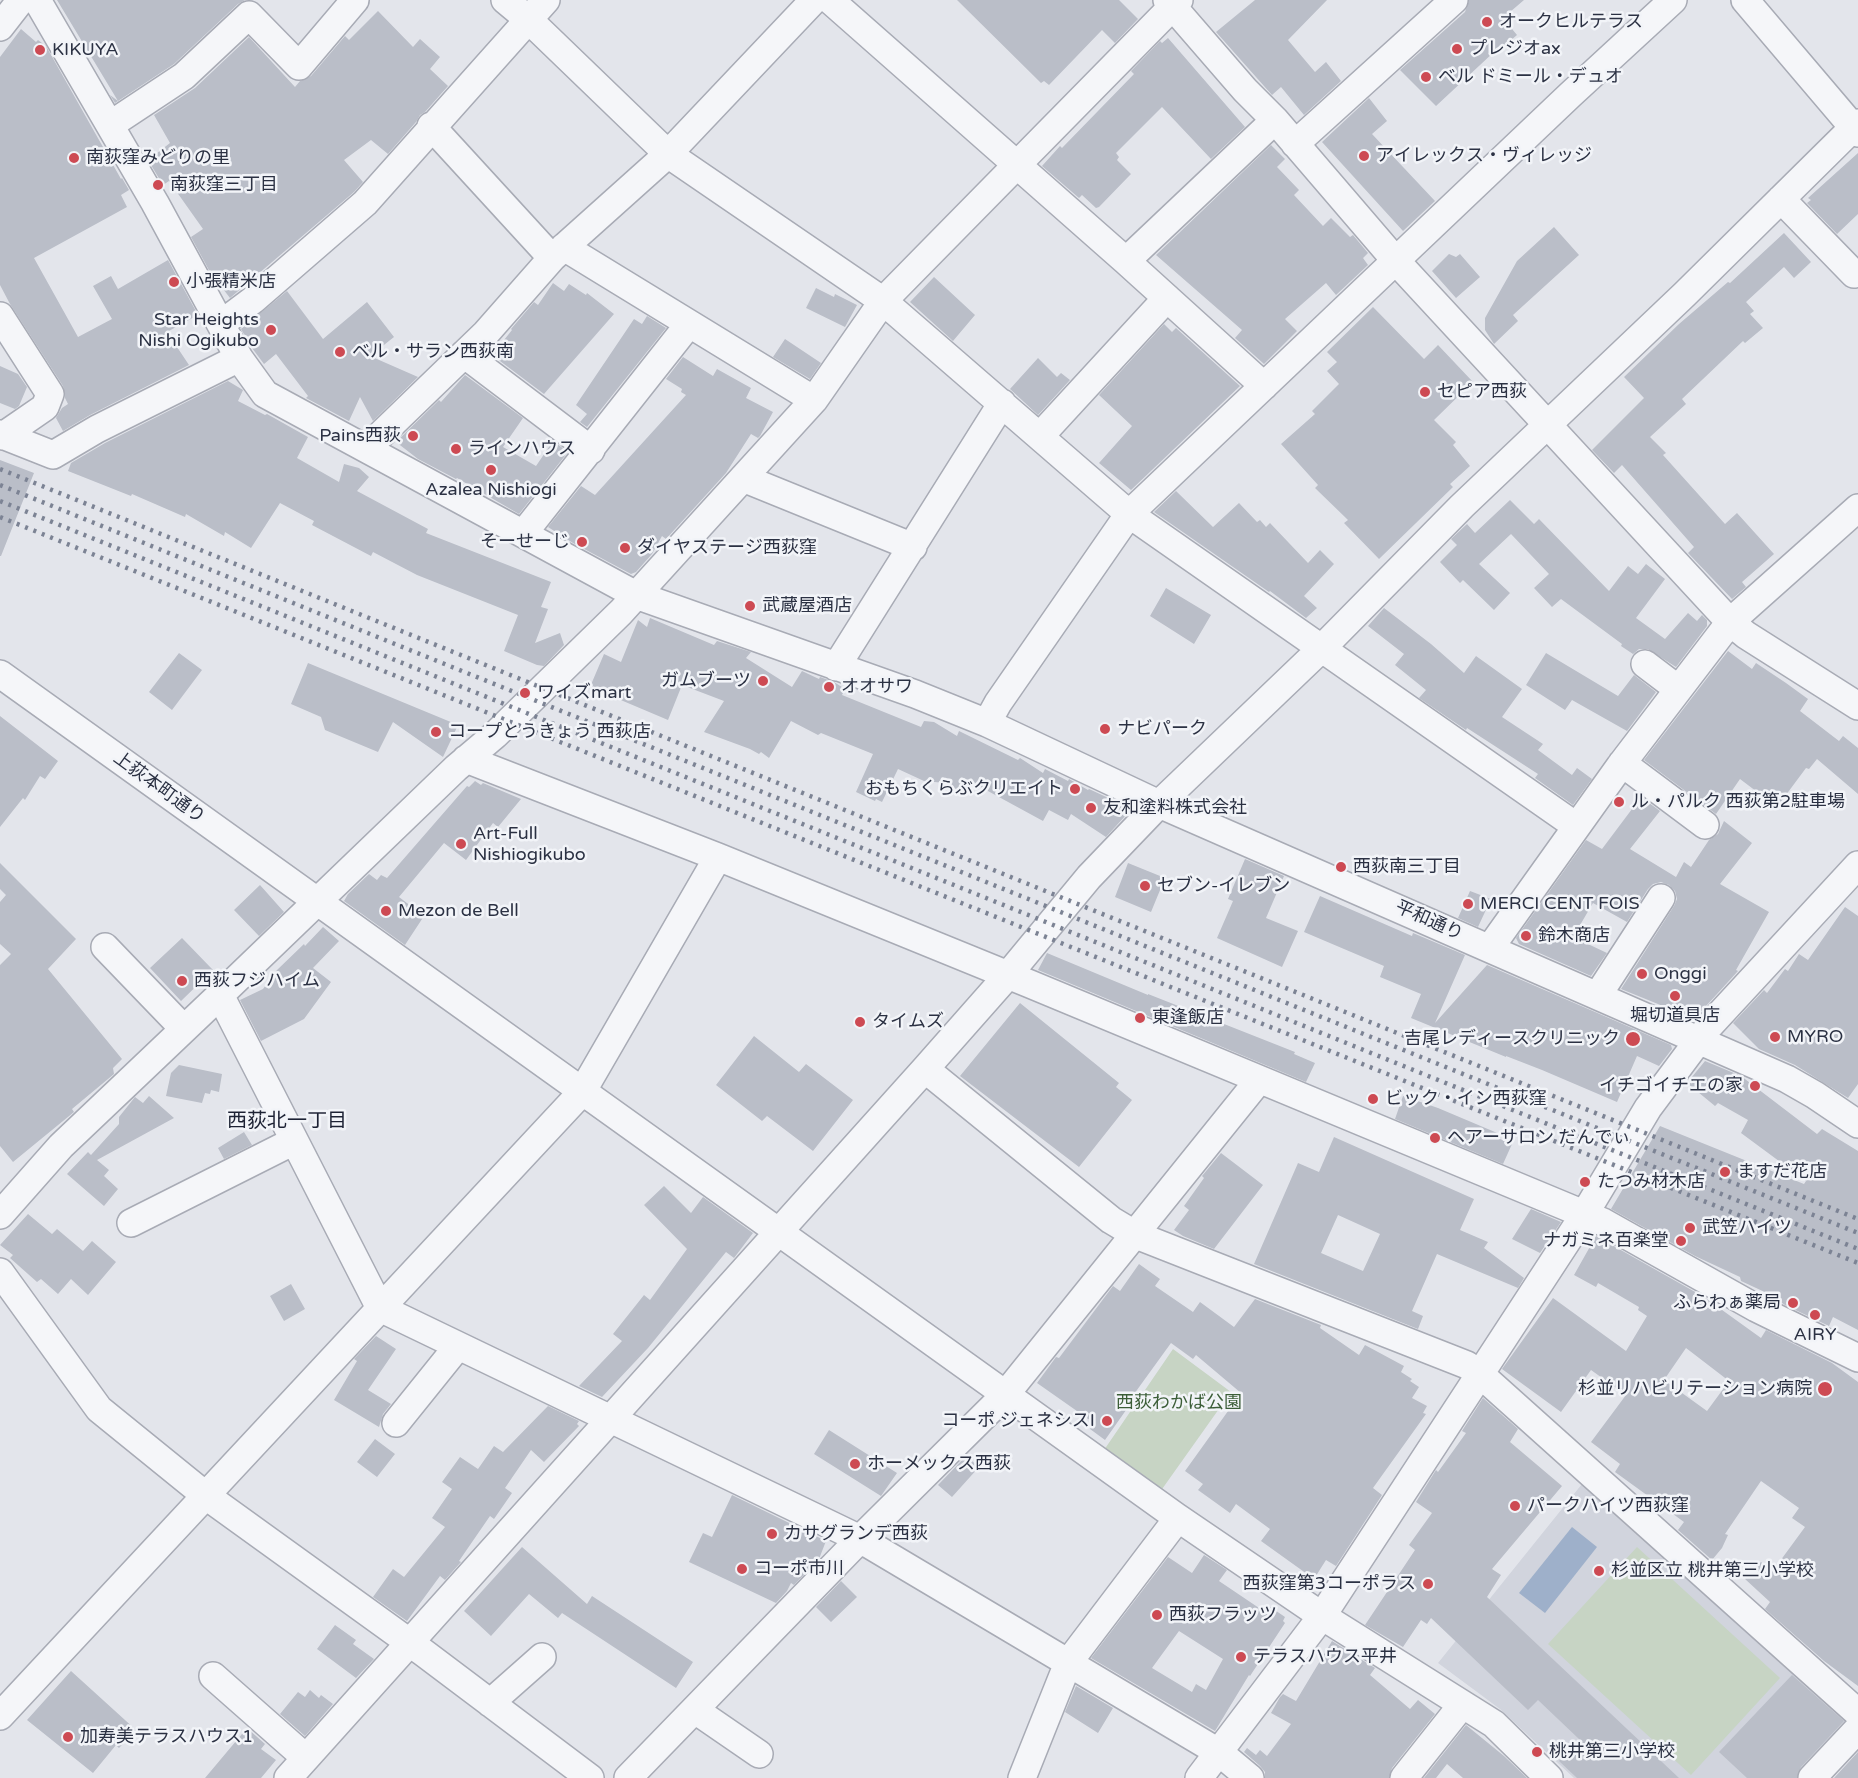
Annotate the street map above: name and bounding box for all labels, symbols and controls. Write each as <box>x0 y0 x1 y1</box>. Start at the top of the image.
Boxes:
place label: オークヒルテラス <box>1499 11 1643 33</box>
marker: オークヒルテラス <box>1480 15 1494 29</box>
place label: プレジオax <box>1469 38 1561 60</box>
place label: KIKUYA <box>52 39 119 61</box>
marker: プレジオax <box>1450 42 1464 56</box>
marker: KIKUYA <box>33 43 47 57</box>
place label: ベル ドミール・デュオ <box>1438 66 1623 88</box>
marker: ベル ドミール・デュオ <box>1419 70 1433 84</box>
place label: アイレックス・ヴィレッジ <box>1376 145 1592 167</box>
place label: 南荻窪みどりの里 <box>86 147 230 169</box>
marker: アイレックス・ヴィレッジ <box>1357 149 1371 163</box>
marker: 南荻窪みどりの里 <box>67 151 81 165</box>
place label: 南荻窪三丁目 <box>170 174 278 196</box>
marker: 南荻窪三丁目 <box>151 178 165 192</box>
place label: 小張精米店 <box>186 271 276 293</box>
marker: 小張精米店 <box>167 275 181 289</box>
place label: Star Heights Nishi Ogikubo <box>138 309 259 352</box>
marker: Star Heights Nishi Ogikubo <box>264 323 278 337</box>
place label: ベル・サラン西荻南 <box>352 341 514 363</box>
marker: ベル・サラン西荻南 <box>333 345 347 359</box>
place label: セピア西荻 <box>1437 381 1527 403</box>
marker: セピア西荻 <box>1418 385 1432 399</box>
place label: Pains西荻 <box>319 425 401 447</box>
marker: Pains西荻 <box>406 429 420 443</box>
place label: ラインハウス <box>468 438 576 460</box>
marker: ラインハウス <box>449 442 463 456</box>
marker: Azalea Nishiogi <box>484 463 498 477</box>
place label: Azalea Nishiogi <box>425 479 557 501</box>
place label: そーせーじ <box>480 531 570 553</box>
marker: そーせーじ <box>575 535 589 549</box>
place label: ダイヤステージ西荻窪 <box>637 537 817 559</box>
marker: ダイヤステージ西荻窪 <box>618 541 632 555</box>
place label: 武蔵屋酒店 <box>762 595 852 617</box>
marker: 武蔵屋酒店 <box>743 599 757 613</box>
place label: ガムブーツ <box>661 670 751 692</box>
marker: ガムブーツ <box>756 674 770 688</box>
place label: オオサワ <box>841 676 913 698</box>
marker: オオサワ <box>822 680 836 694</box>
place label: ワイズmart <box>537 682 631 704</box>
marker: ワイズmart <box>518 686 532 700</box>
place label: ナビパーク <box>1117 718 1207 740</box>
place label: コープとうきょう 西荻店 <box>448 721 651 743</box>
marker: ナビパーク <box>1098 722 1112 736</box>
marker: コープとうきょう 西荻店 <box>429 725 443 739</box>
street label: 上荻本町通り <box>109 748 209 828</box>
place label: おもちくらぶクリエイト <box>865 778 1063 800</box>
marker: おもちくらぶクリエイト <box>1068 782 1082 796</box>
place label: ル・パルク 西荻第2駐車場 <box>1631 791 1845 813</box>
marker: ル・パルク 西荻第2駐車場 <box>1612 795 1626 809</box>
place label: 友和塗料株式会社 <box>1103 797 1247 819</box>
marker: 友和塗料株式会社 <box>1084 801 1098 815</box>
place label: Art-Full Nishiogikubo <box>473 823 586 866</box>
marker: Art-Full Nishiogikubo <box>454 837 468 851</box>
place label: 西荻南三丁目 <box>1353 856 1461 878</box>
marker: 西荻南三丁目 <box>1334 860 1348 874</box>
place label: セブン-イレブン <box>1157 875 1290 897</box>
marker: セブン-イレブン <box>1138 879 1152 893</box>
place label: MERCI CENT FOIS <box>1480 893 1640 915</box>
street label: 平和通り <box>1392 896 1466 946</box>
marker: MERCI CENT FOIS <box>1461 897 1475 911</box>
place label: Mezon de Bell <box>398 900 519 922</box>
marker: Mezon de Bell <box>379 904 393 918</box>
place label: 鈴木商店 <box>1538 925 1610 947</box>
marker: 鈴木商店 <box>1519 929 1533 943</box>
place label: Onggi <box>1654 963 1707 985</box>
marker: Onggi <box>1635 967 1649 981</box>
place label: 西荻フジハイム <box>194 970 320 992</box>
marker: 西荻フジハイム <box>175 974 189 988</box>
marker: 堀切道具店 <box>1668 989 1682 1003</box>
place label: 堀切道具店 <box>1630 1005 1720 1027</box>
place label: 東逢飯店 <box>1152 1007 1224 1029</box>
place label: タイムズ <box>872 1011 944 1033</box>
marker: 東逢飯店 <box>1133 1011 1147 1025</box>
marker: タイムズ <box>853 1015 867 1029</box>
place label: MYRO <box>1787 1026 1843 1048</box>
place label: 吉尾レディースクリニック <box>1404 1028 1620 1050</box>
marker: 吉尾レディースクリニック <box>1624 1030 1642 1048</box>
marker: MYRO <box>1768 1030 1782 1044</box>
place label: イチゴイチエの家 <box>1599 1075 1743 1097</box>
marker: イチゴイチエの家 <box>1748 1079 1762 1093</box>
place label: ビック・イン西荻窪 <box>1385 1088 1547 1110</box>
marker: ビック・イン西荻窪 <box>1366 1092 1380 1106</box>
district label: 西荻北一丁目 <box>227 1110 347 1134</box>
place label: ヘアーサロン だんでぃ <box>1447 1127 1631 1149</box>
marker: ヘアーサロン だんでぃ <box>1428 1131 1442 1145</box>
place label: ますだ花店 <box>1737 1161 1827 1183</box>
marker: ますだ花店 <box>1718 1165 1732 1179</box>
place label: たつみ材木店 <box>1597 1171 1705 1193</box>
marker: たつみ材木店 <box>1578 1175 1592 1189</box>
place label: 武笠ハイツ <box>1702 1217 1792 1239</box>
marker: 武笠ハイツ <box>1683 1221 1697 1235</box>
place label: ナガミネ百楽堂 <box>1543 1230 1669 1252</box>
marker: ナガミネ百楽堂 <box>1674 1234 1688 1248</box>
place label: ふらわぁ薬局 <box>1673 1292 1781 1314</box>
marker: ふらわぁ薬局 <box>1786 1296 1800 1310</box>
marker: AIRY <box>1808 1308 1822 1322</box>
place label: AIRY <box>1794 1324 1836 1346</box>
place label: 杉並リハビリテーション病院 <box>1578 1378 1812 1400</box>
marker: 杉並リハビリテーション病院 <box>1816 1380 1834 1398</box>
park label: 西荻わかば公園 <box>1116 1392 1242 1414</box>
place label: コーポ ジェネシスI <box>941 1410 1095 1432</box>
marker: コーポ ジェネシスI <box>1100 1414 1114 1428</box>
place label: ホーメックス西荻 <box>867 1453 1011 1475</box>
marker: ホーメックス西荻 <box>848 1457 862 1471</box>
place label: パークハイツ西荻窪 <box>1527 1495 1689 1517</box>
marker: パークハイツ西荻窪 <box>1508 1499 1522 1513</box>
place label: カサグランデ西荻 <box>784 1523 928 1545</box>
marker: カサグランデ西荻 <box>765 1527 779 1541</box>
place label: コーポ市川 <box>754 1558 844 1580</box>
place label: 杉並区立 桃井第三小学校 <box>1611 1560 1814 1582</box>
marker: コーポ市川 <box>735 1562 749 1576</box>
marker: 杉並区立 桃井第三小学校 <box>1592 1564 1606 1578</box>
place label: 西荻窪第3コーポラス <box>1243 1573 1416 1595</box>
marker: 西荻窪第3コーポラス <box>1421 1577 1435 1591</box>
place label: 西荻フラッツ <box>1169 1604 1277 1626</box>
marker: 西荻フラッツ <box>1150 1608 1164 1622</box>
place label: テラスハウス平井 <box>1253 1646 1397 1668</box>
marker: テラスハウス平井 <box>1234 1650 1248 1664</box>
place label: 加寿美テラスハウス1 <box>80 1726 253 1748</box>
marker: 加寿美テラスハウス1 <box>61 1730 75 1744</box>
place label: 桃井第三小学校 <box>1549 1741 1675 1763</box>
marker: 桃井第三小学校 <box>1530 1745 1544 1759</box>

